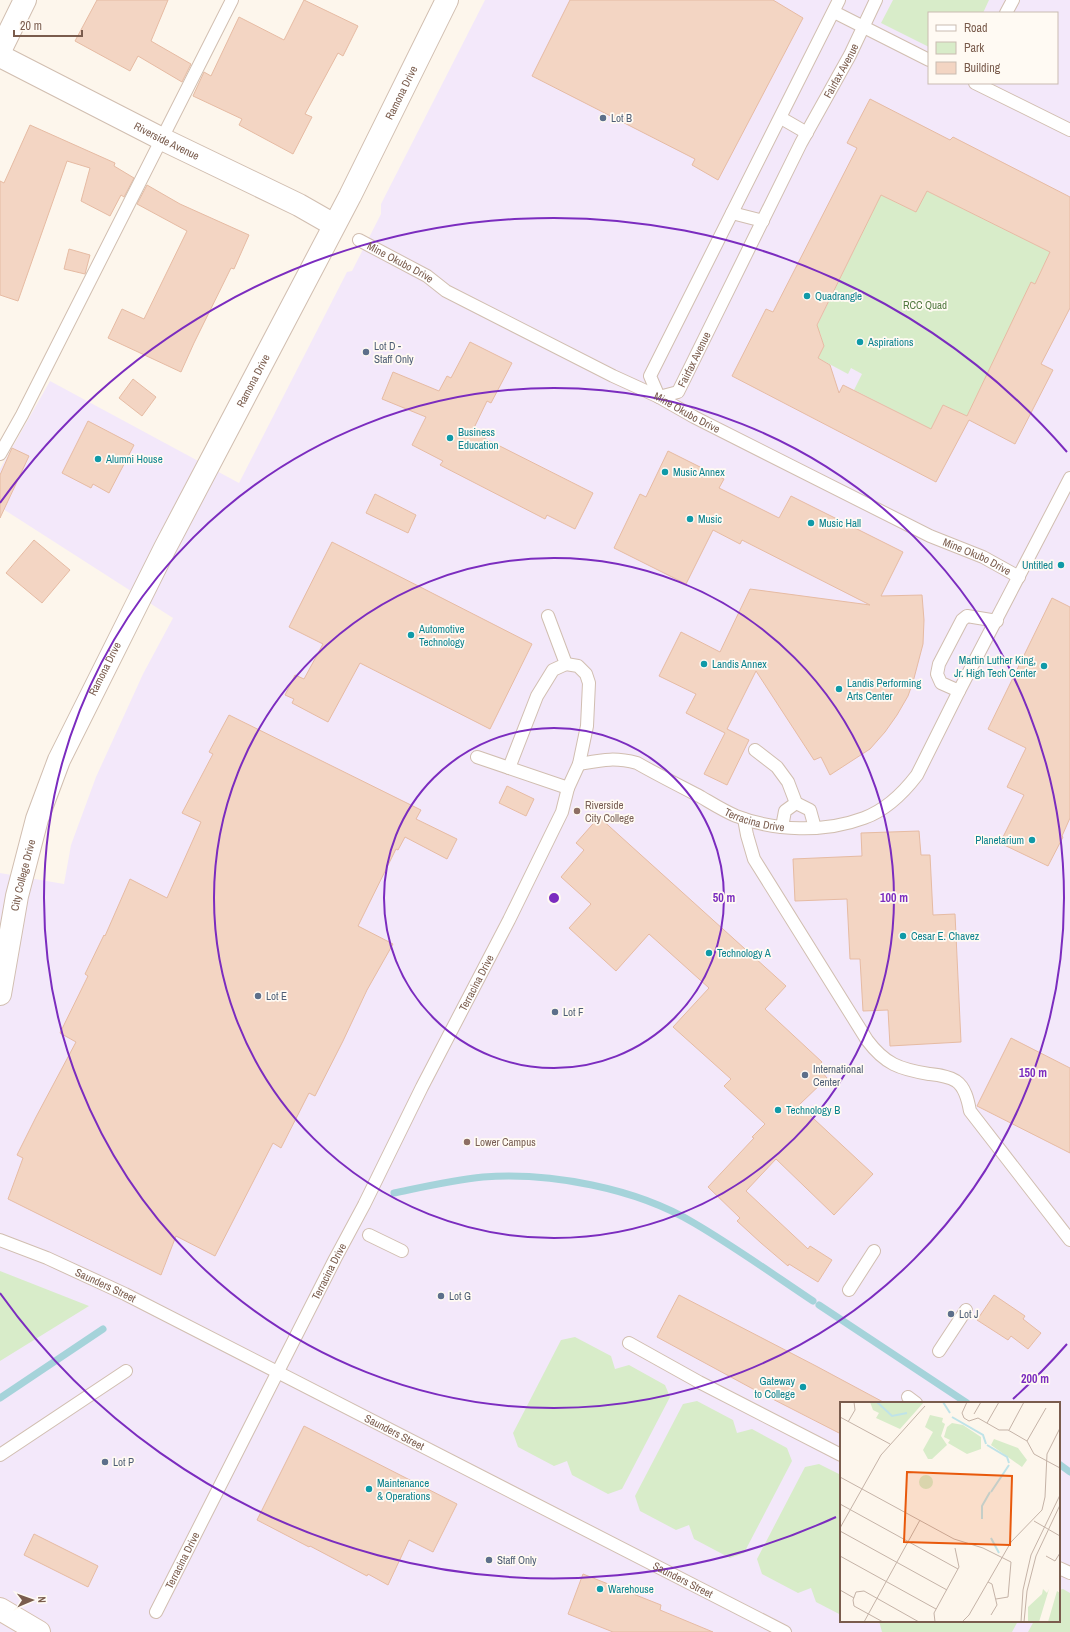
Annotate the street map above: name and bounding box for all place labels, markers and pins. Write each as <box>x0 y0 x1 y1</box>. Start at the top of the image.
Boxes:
place label: Lot B <box>611 111 632 125</box>
marker: Lot B <box>598 113 608 123</box>
place label: Quadrangle <box>815 289 862 303</box>
marker: Quadrangle <box>802 291 812 301</box>
place label: Aspirations <box>867 335 914 349</box>
marker: Aspirations <box>855 337 865 347</box>
place label: Lot D - Staff Only <box>374 339 414 366</box>
marker: Lot D - Staff Only <box>361 347 371 357</box>
place label: Business Education <box>458 425 499 452</box>
marker: Business Education <box>445 433 455 443</box>
place label: Alumni House <box>105 452 163 466</box>
marker: Alumni House <box>93 454 103 464</box>
place label: Music Annex <box>673 465 725 479</box>
marker: Music Annex <box>660 467 670 477</box>
place label: Music <box>698 512 723 526</box>
marker: Music <box>685 514 695 524</box>
place label: Music Hall <box>819 516 861 530</box>
marker: Music Hall <box>806 518 816 528</box>
place label: Untitled <box>1022 558 1053 572</box>
marker: Untitled <box>1056 560 1066 570</box>
place label: Automotive Technology <box>418 622 465 649</box>
marker: Automotive Technology <box>406 630 416 640</box>
place label: Martin Luther King, Jr. High Tech Center <box>954 653 1036 680</box>
place label: Landis Annex <box>712 657 767 671</box>
marker: Landis Annex <box>699 659 709 669</box>
marker: Martin Luther King, Jr. High Tech Center <box>1039 661 1049 671</box>
place label: Landis Performing Arts Center <box>846 676 921 703</box>
marker: Landis Performing Arts Center <box>834 684 844 694</box>
place label: Riverside City College <box>585 798 634 825</box>
marker: Riverside City College <box>572 806 582 816</box>
place label: Planetarium <box>975 833 1024 847</box>
marker: Planetarium <box>1027 835 1037 845</box>
centre of rings <box>547 891 561 905</box>
place label: Cesar E. Chavez <box>911 929 980 943</box>
marker: Cesar E. Chavez <box>898 931 908 941</box>
place label: Technology A <box>717 946 772 960</box>
marker: Technology A <box>704 948 714 958</box>
place label: Lot E <box>266 989 287 1003</box>
marker: Lot E <box>253 991 263 1001</box>
place label: Lot F <box>563 1005 584 1019</box>
marker: Lot F <box>550 1007 560 1017</box>
place label: International Center <box>813 1062 863 1089</box>
marker: International Center <box>800 1070 810 1080</box>
place label: Technology B <box>786 1103 840 1117</box>
marker: Technology B <box>773 1105 783 1115</box>
place label: Lower Campus <box>475 1135 536 1149</box>
marker: Lower Campus <box>462 1137 472 1147</box>
place label: Lot G <box>449 1289 471 1303</box>
marker: Lot G <box>436 1291 446 1301</box>
place label: Lot J <box>959 1307 979 1321</box>
marker: Lot J <box>946 1309 956 1319</box>
place label: Gateway to College <box>754 1374 795 1401</box>
marker: Gateway to College <box>798 1382 808 1392</box>
place label: Lot P <box>113 1455 134 1469</box>
marker: Lot P <box>100 1457 110 1467</box>
place label: Maintenance & Operations <box>377 1476 431 1503</box>
marker: Maintenance & Operations <box>364 1484 374 1494</box>
place label: Staff Only <box>497 1553 537 1567</box>
marker: Staff Only <box>484 1555 494 1565</box>
place label: Warehouse <box>608 1582 654 1596</box>
marker: Warehouse <box>595 1584 605 1594</box>

